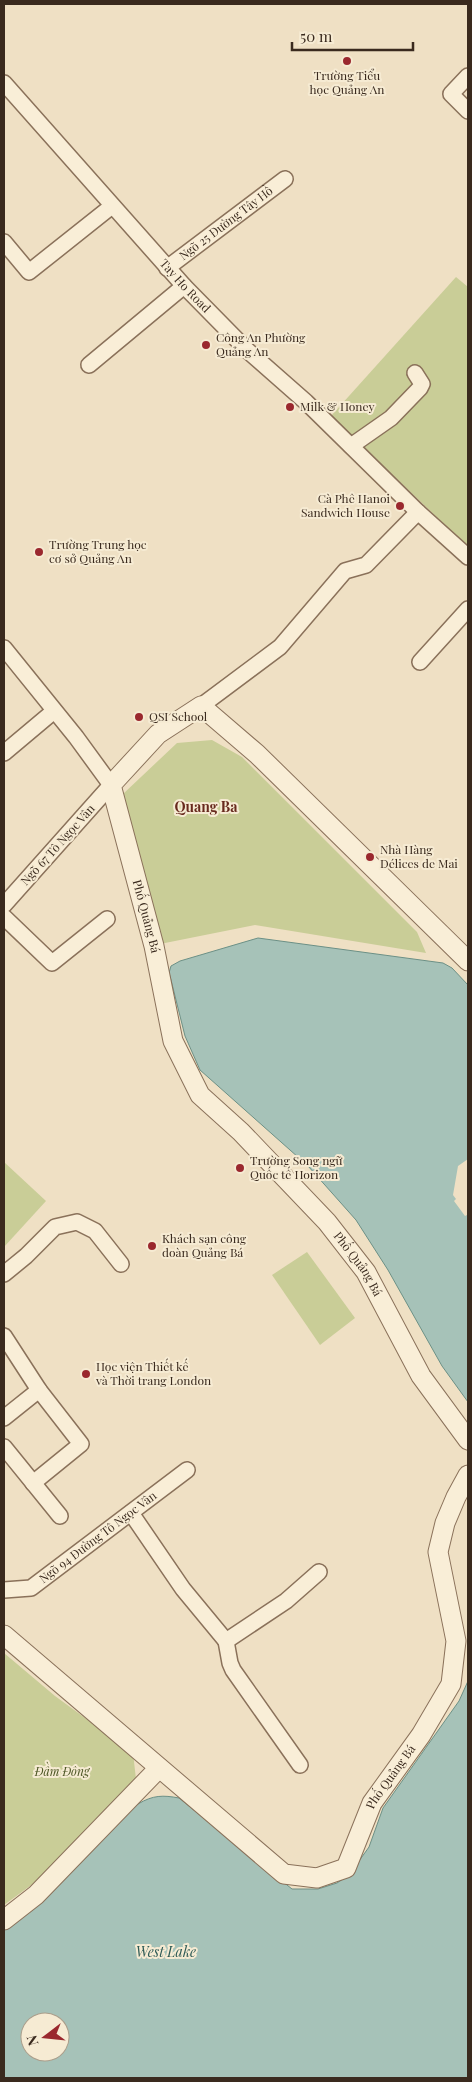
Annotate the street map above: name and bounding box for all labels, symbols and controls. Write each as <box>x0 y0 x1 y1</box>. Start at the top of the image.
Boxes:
scale bar <box>292 20 413 52</box>
text: 50 m <box>300 26 333 46</box>
marker: Trường Tiểu học Quảng An <box>341 55 353 67</box>
place label: Trường Tiểu học Quảng An <box>310 67 384 97</box>
street label: Ngõ 25 Đường Tây Hồ <box>175 182 276 263</box>
street label: Tay Ho Road <box>157 255 215 316</box>
place label: Công An Phường Quảng An <box>216 329 306 359</box>
marker: Công An Phường Quảng An <box>200 339 212 351</box>
place label: Milk & Honey <box>300 398 375 414</box>
marker: Milk & Honey <box>284 401 296 413</box>
place label: Cà Phê Hanoi Sandwich House <box>301 490 390 520</box>
marker: Cà Phê Hanoi Sandwich House <box>394 500 406 512</box>
place label: Trường Trung học cơ sở Quảng An <box>49 536 147 566</box>
marker: Trường Trung học cơ sở Quảng An <box>33 546 45 558</box>
place label: QSI School <box>149 708 208 724</box>
marker: QSI School <box>133 711 145 723</box>
district label: Quang Ba <box>175 797 238 816</box>
street label: Ngõ 67 Tô Ngọc Vân <box>17 800 98 888</box>
place label: Nhà Hàng Délices de Mai <box>380 841 458 871</box>
marker: Nhà Hàng Délices de Mai <box>364 851 376 863</box>
street label: Phố Quảng Bá <box>130 878 164 954</box>
place label: Trường Song ngữ Quốc tế Horizon <box>250 1152 343 1182</box>
marker: Trường Song ngữ Quốc tế Horizon <box>234 1162 246 1174</box>
street label: Phố Quảng Bá <box>331 1228 386 1299</box>
place label: Khách sạn công đoàn Quảng Bá <box>162 1230 247 1260</box>
marker: Khách sạn công đoàn Quảng Bá <box>146 1240 158 1252</box>
place label: Học viện Thiết kế và Thời trang London <box>95 1358 211 1388</box>
marker: Học viện Thiết kế và Thời trang London <box>80 1368 92 1380</box>
street label: Ngõ 94 Đường Tô Ngọc Vân <box>35 1487 159 1586</box>
street label: Phố Quảng Bá <box>362 1741 418 1811</box>
park label: Đầm Đông <box>34 1761 91 1779</box>
water label: West Lake <box>136 1942 196 1961</box>
north arrow <box>20 2012 70 2062</box>
text: N <box>21 2033 43 2048</box>

